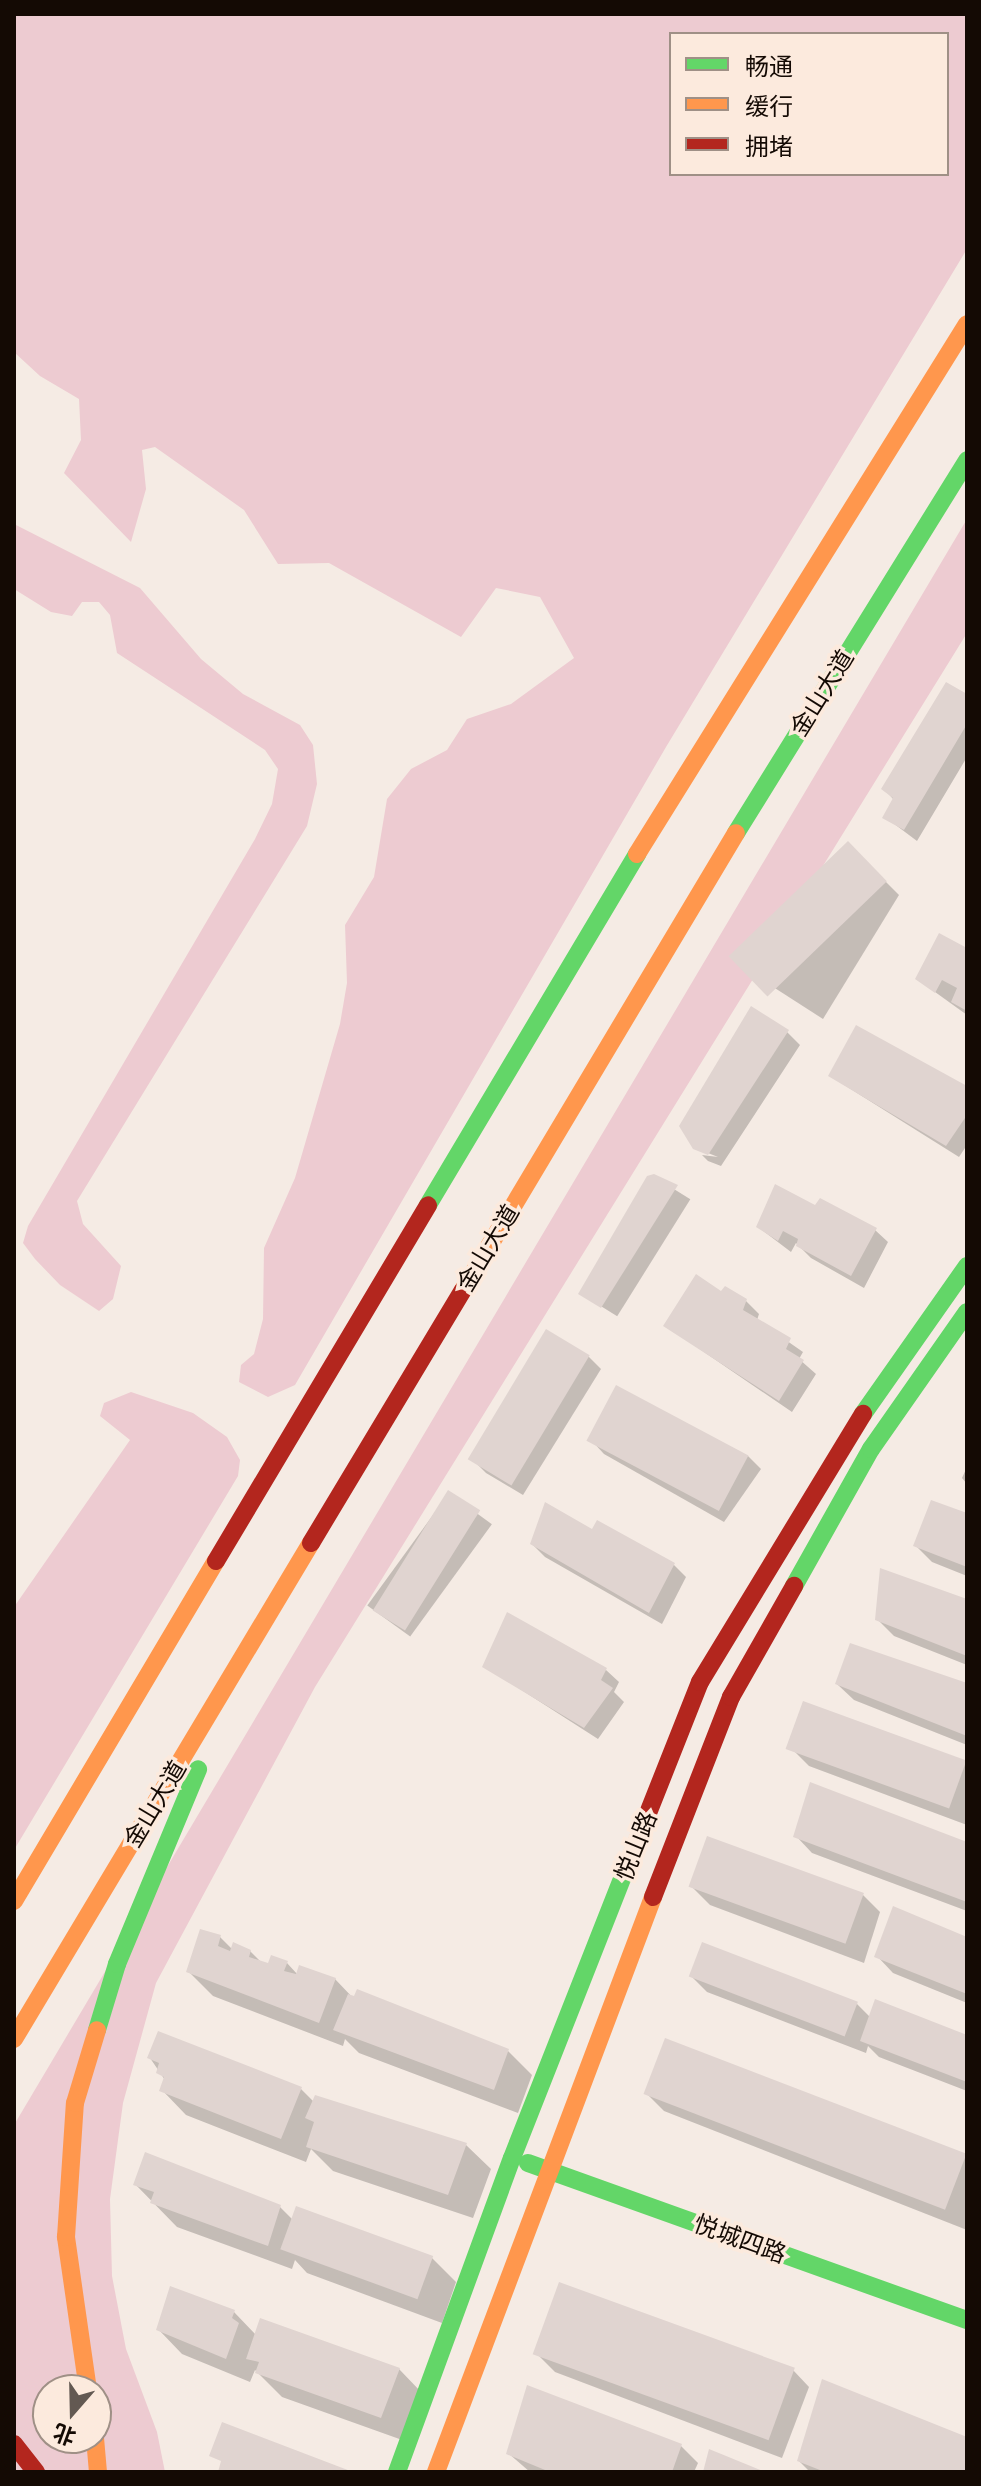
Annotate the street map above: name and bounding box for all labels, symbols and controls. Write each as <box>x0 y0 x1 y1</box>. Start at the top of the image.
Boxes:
legend <box>669 32 949 176</box>
text: 畅通 <box>745 53 793 80</box>
text: 缓行 <box>745 93 793 120</box>
text: 拥堵 <box>745 133 793 160</box>
street label: 金山大道 <box>784 645 860 741</box>
street label: 金山大道 <box>451 1199 525 1297</box>
street label: 金山大道 <box>118 1755 192 1853</box>
street label: 悦山路 <box>609 1807 663 1885</box>
street label: 悦城四路 <box>690 2209 790 2269</box>
north arrow <box>32 2374 112 2454</box>
text: 北 <box>50 2419 79 2451</box>

